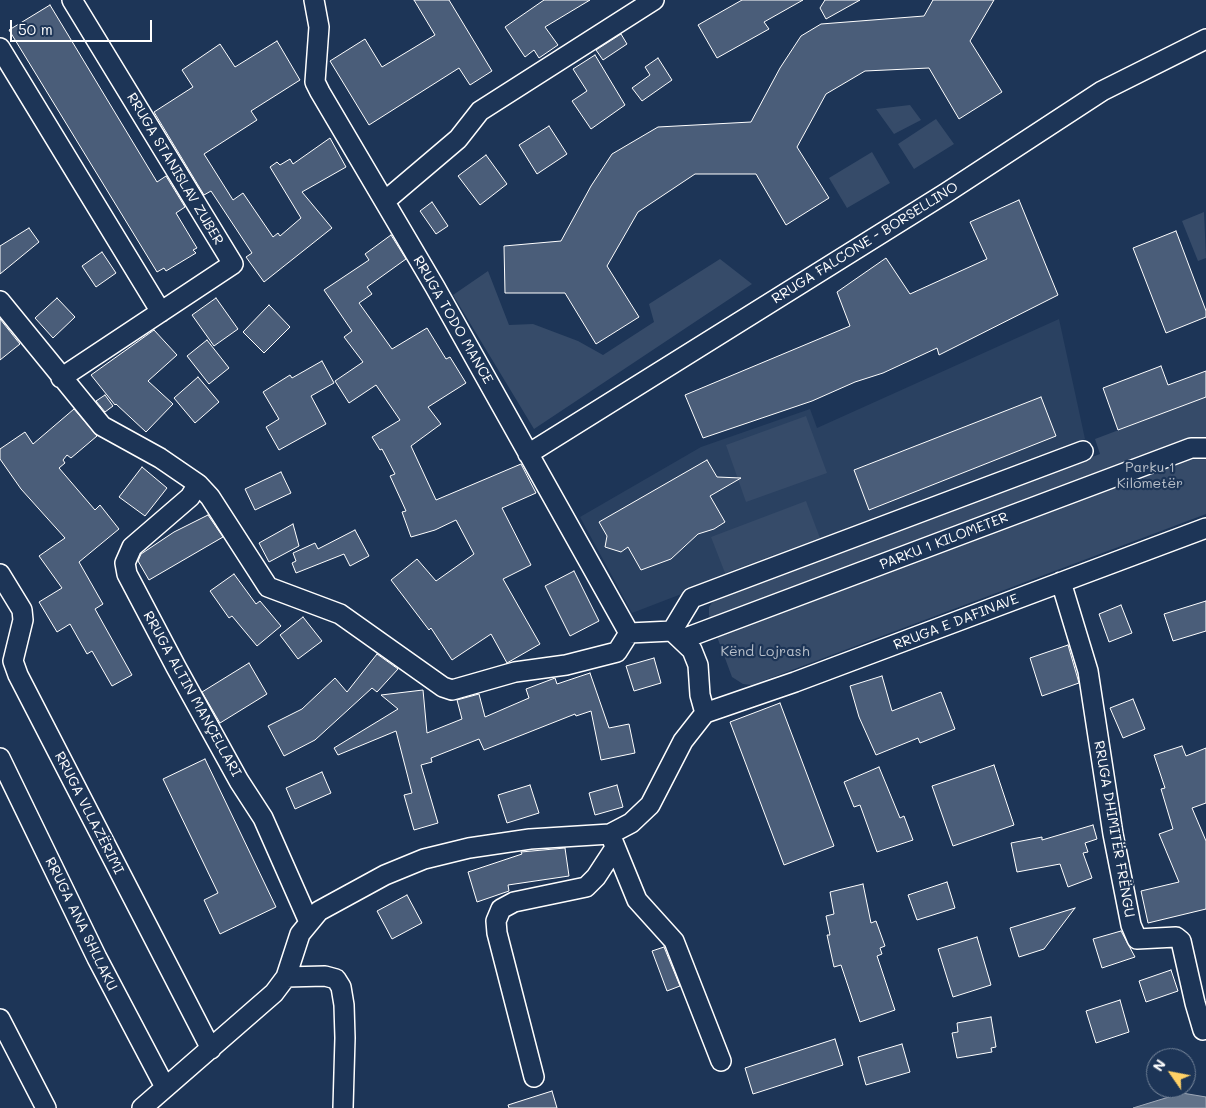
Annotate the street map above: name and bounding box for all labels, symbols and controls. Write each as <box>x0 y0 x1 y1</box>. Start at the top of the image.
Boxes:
scale bar <box>12 10 155 42</box>
text: 50 m <box>18 19 53 39</box>
street label: RRUGA STANISLAV ZUBER <box>123 90 227 248</box>
street label: RRUGA FALCONE - BORSELLINO <box>769 179 961 307</box>
street label: RRUGA TODO MANCE <box>409 253 497 387</box>
park label: Parku 1 Kilometër <box>1117 460 1183 492</box>
street label: PARKU 1 KILOMETER <box>877 509 1011 573</box>
street label: RRUGA E DAFINAVE <box>891 590 1021 654</box>
street label: RRUGA ALTIN MANÇELLARI <box>139 608 245 780</box>
park label: Kënd Lojrash <box>720 644 810 660</box>
street label: RRUGA DHIMITËR FRËNGU <box>1090 739 1138 919</box>
street label: RRUGA VLLAZËRIMI <box>51 749 127 877</box>
street label: RRUGA ANA SHLLAKU <box>41 855 121 993</box>
north arrow <box>1146 1048 1196 1098</box>
text: N <box>1148 1055 1170 1075</box>

